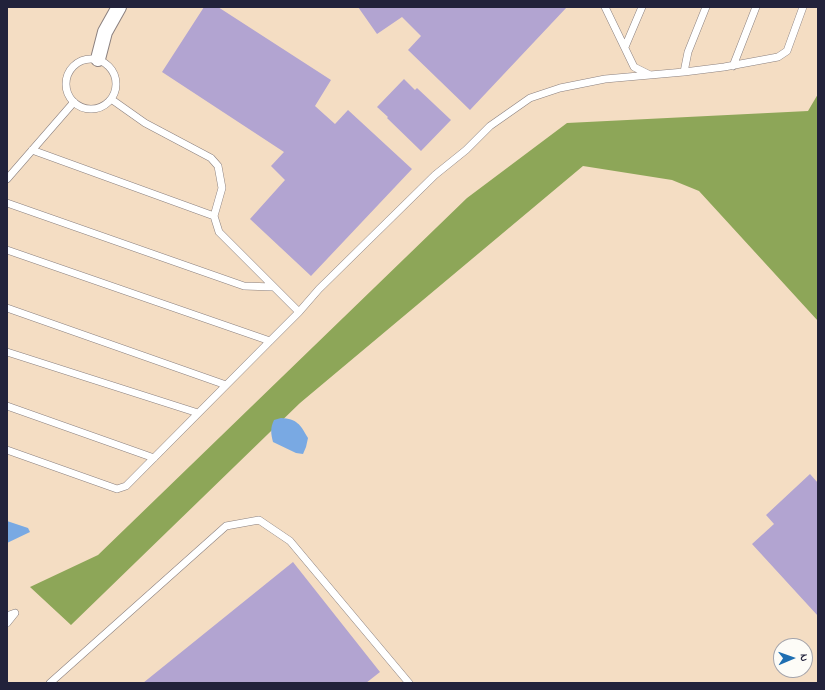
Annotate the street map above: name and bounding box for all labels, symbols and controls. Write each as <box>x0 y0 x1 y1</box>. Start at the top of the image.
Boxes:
north arrow <box>773 638 813 678</box>
text: N <box>796 654 812 662</box>

